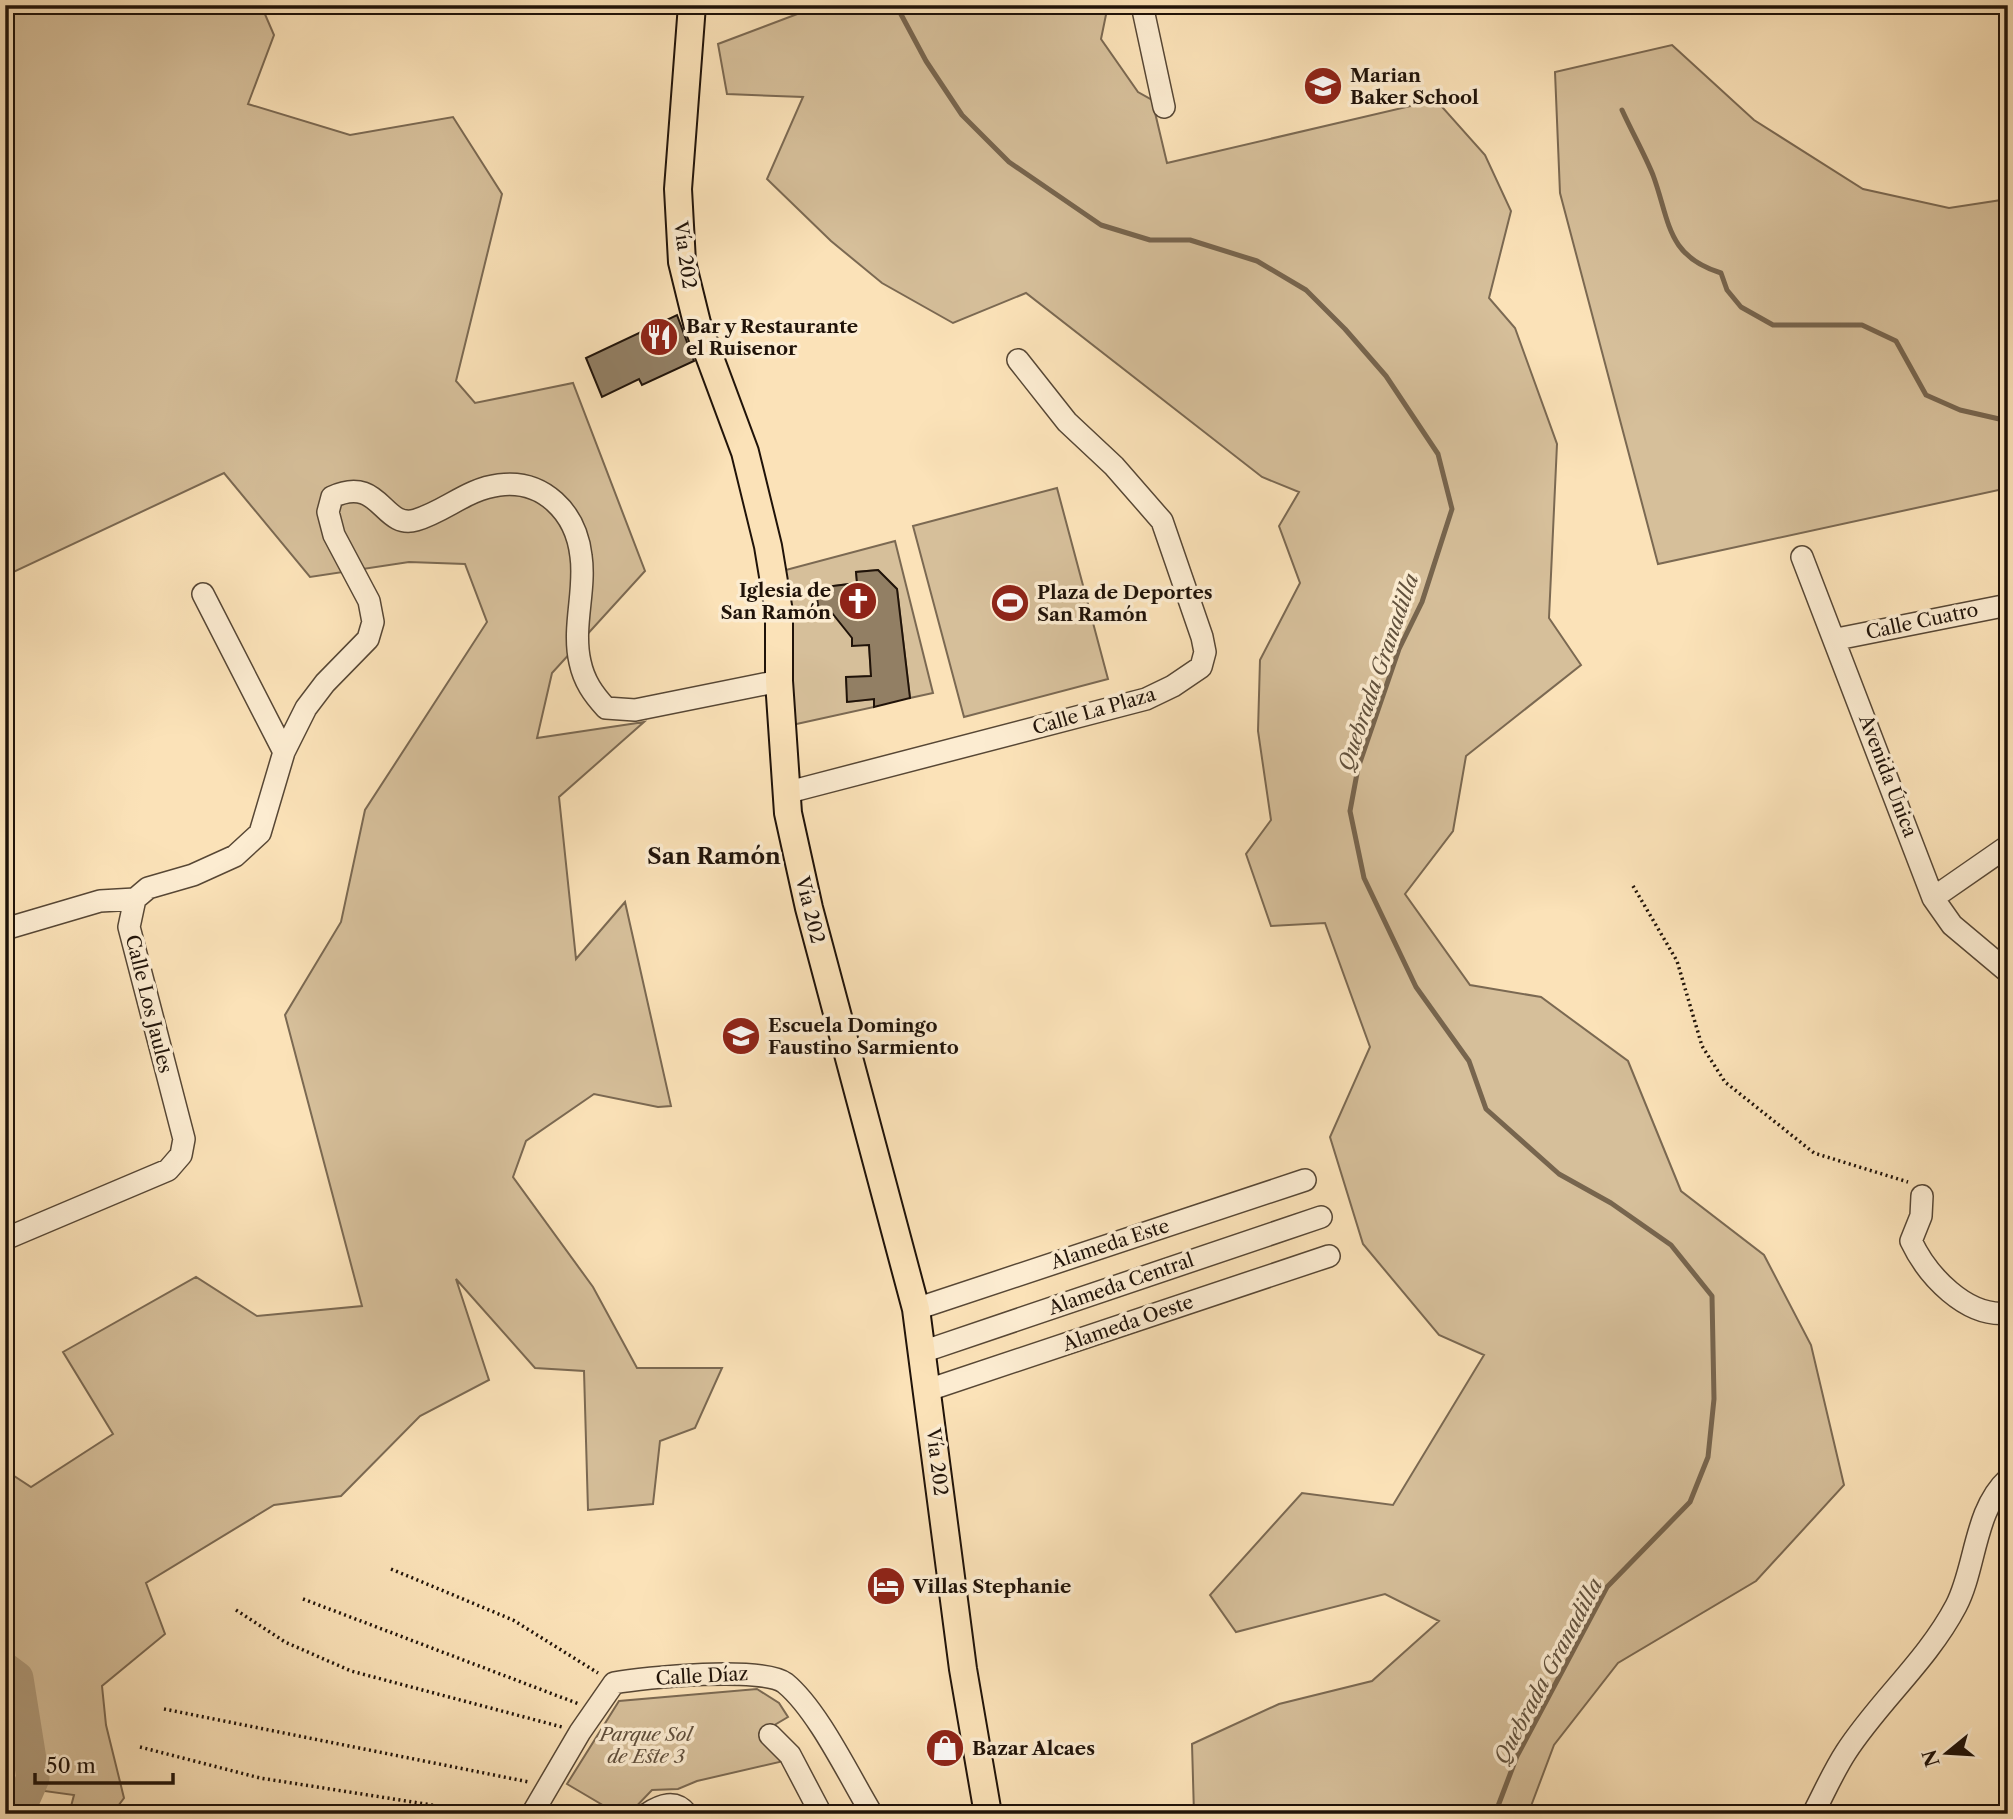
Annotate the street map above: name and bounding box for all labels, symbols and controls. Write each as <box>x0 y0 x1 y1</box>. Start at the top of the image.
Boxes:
place label: Marian Baker School <box>1350 64 1479 109</box>
school or university icon: Marian Baker School <box>1302 65 1344 107</box>
street label: Vía 202 <box>669 219 701 290</box>
place label: Bar y Restaurante el Ruisenor <box>686 315 858 360</box>
restaurant icon: Bar y Restaurante el Ruisenor <box>638 316 680 358</box>
water label: Quebrada Granadilla <box>1333 570 1424 774</box>
place label: Iglesia de San Ramón <box>720 579 831 624</box>
church icon: Iglesia de San Ramón <box>837 580 879 622</box>
place label: Plaza de Deportes San Ramón <box>1037 581 1213 626</box>
sports icon: Plaza de Deportes San Ramón <box>989 582 1031 624</box>
street label: Calle Cuatro <box>1864 598 1980 644</box>
street label: Calle La Plaza <box>1030 682 1158 740</box>
street label: Avenida Única <box>1854 711 1922 840</box>
district label: San Ramón <box>647 842 781 870</box>
street label: Vía 202 <box>790 873 829 946</box>
street label: Calle Los Jaules <box>121 932 177 1076</box>
place label: Escuela Domingo Faustino Sarmiento <box>768 1014 959 1059</box>
school or university icon: Escuela Domingo Faustino Sarmiento <box>720 1015 762 1057</box>
street label: Alameda Este <box>1047 1214 1172 1274</box>
street label: Alameda Central <box>1044 1248 1197 1320</box>
street label: Alameda Oeste <box>1059 1290 1196 1356</box>
street label: Vía 202 <box>921 1426 953 1497</box>
hotel icon: Villas Stephanie <box>865 1565 907 1607</box>
water label: Quebrada Granadilla <box>1488 1573 1608 1768</box>
place label: Villas Stephanie <box>912 1575 1071 1598</box>
street label: Calle Díaz <box>655 1662 749 1690</box>
north arrow <box>1912 1717 1982 1787</box>
park label: Parque Sol de Este 3 <box>598 1723 694 1768</box>
shop icon: Bazar Alcaes <box>924 1727 966 1769</box>
place label: Bazar Alcaes <box>972 1737 1095 1760</box>
scale bar <box>35 1742 173 1786</box>
text: N <box>1918 1747 1945 1770</box>
text: 50 m <box>46 1753 96 1778</box>

